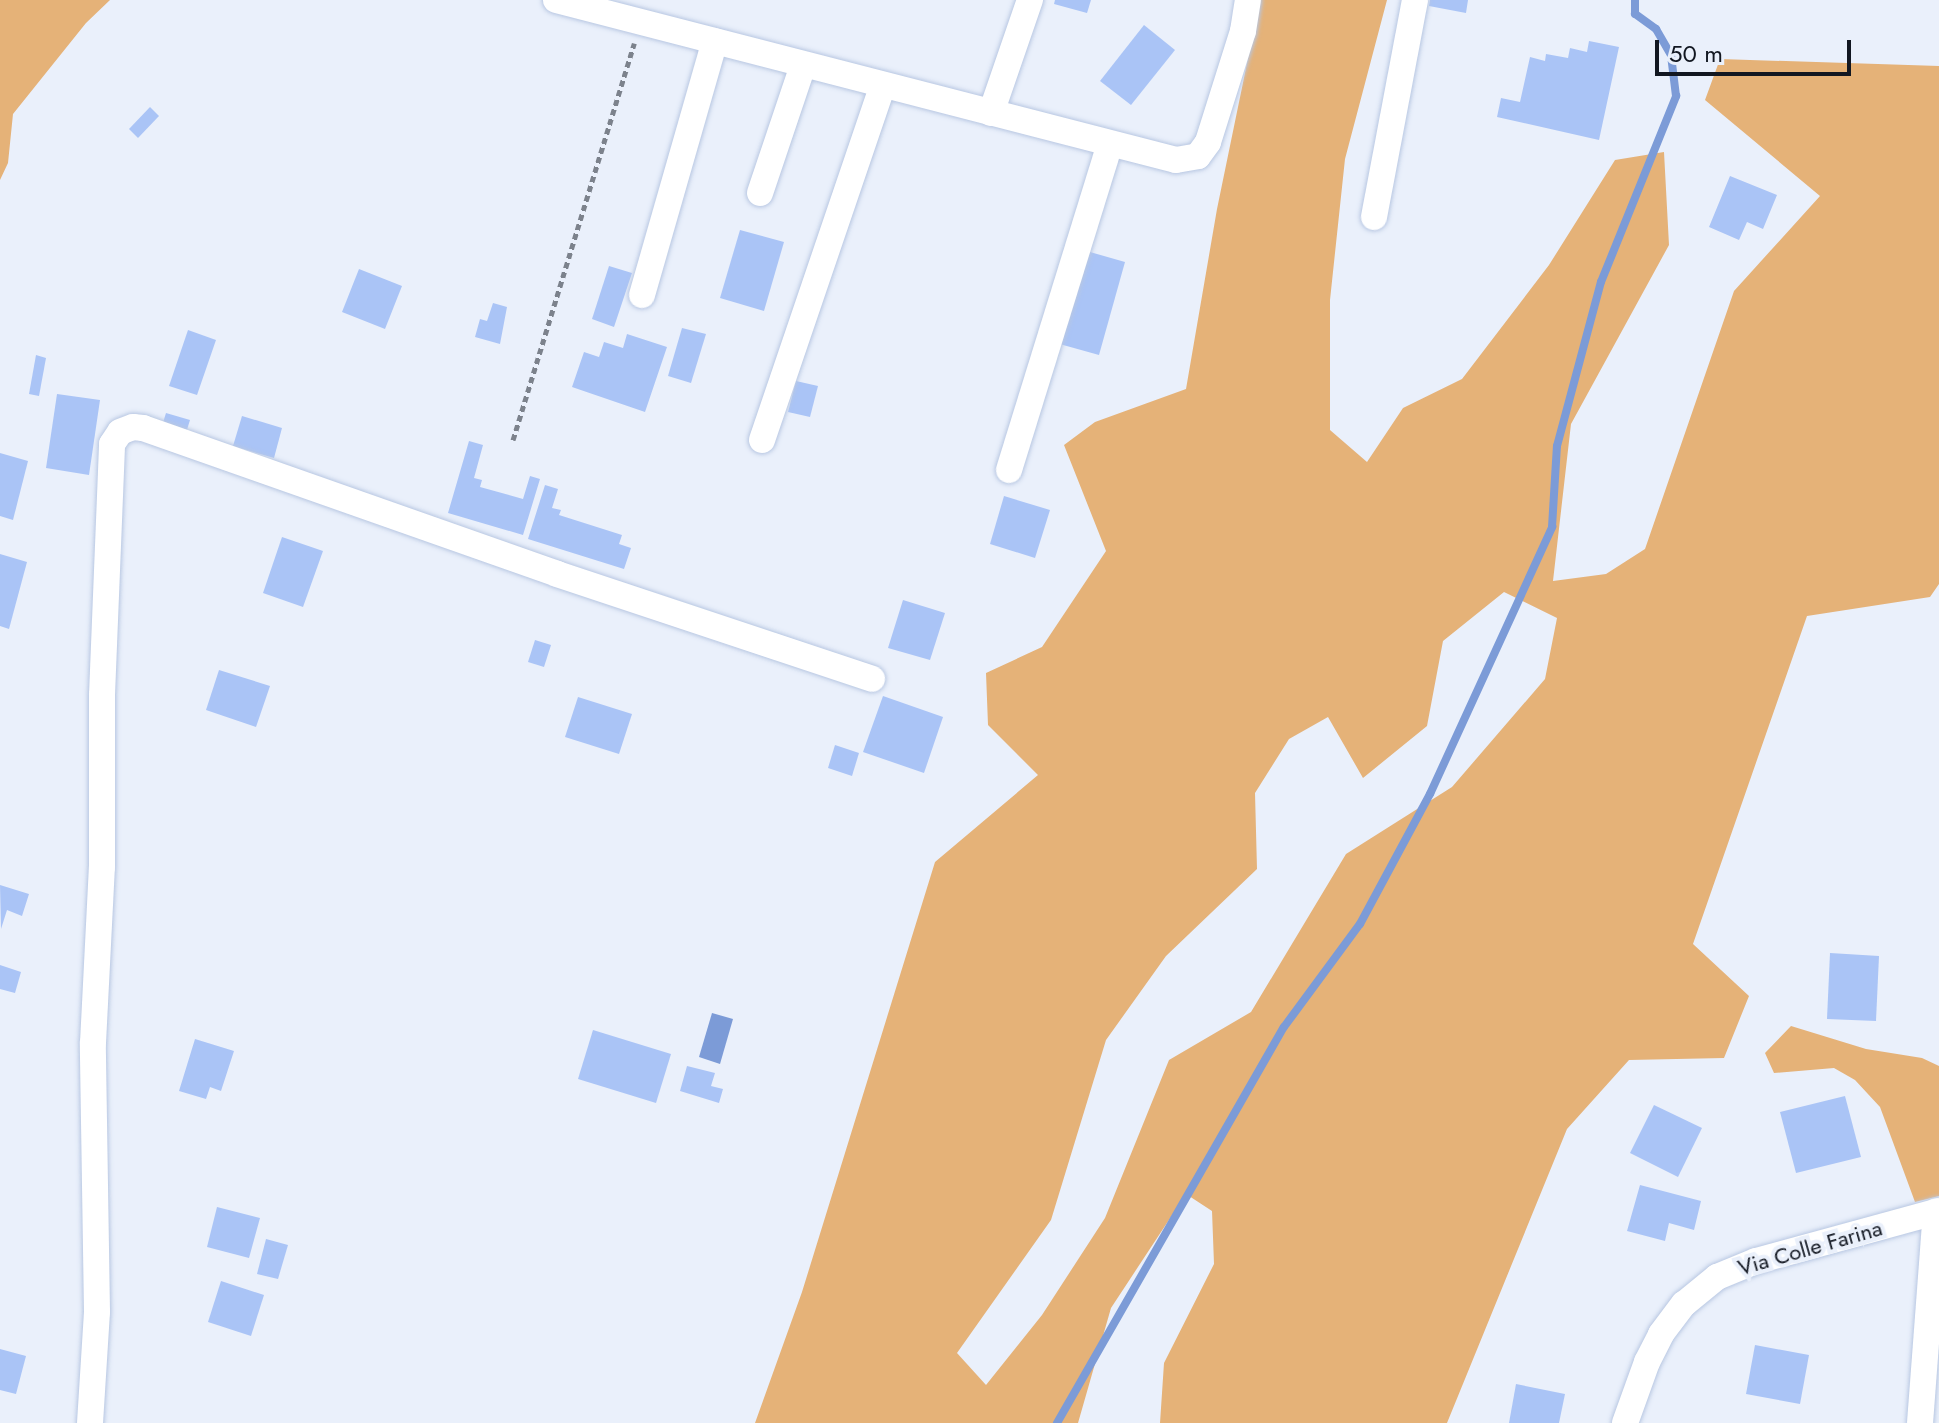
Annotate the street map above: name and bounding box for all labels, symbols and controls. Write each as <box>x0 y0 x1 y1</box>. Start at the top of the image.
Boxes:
scale bar <box>1659 24 1855 74</box>
text: 50 m <box>1669 36 1723 71</box>
street label: Via Colle Farina <box>1735 1215 1885 1281</box>

